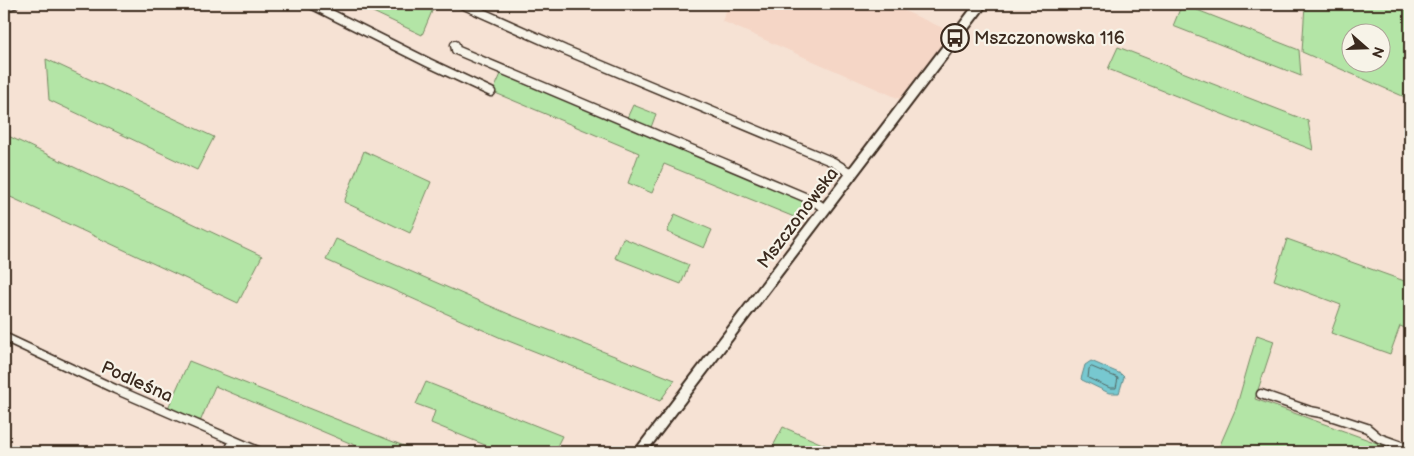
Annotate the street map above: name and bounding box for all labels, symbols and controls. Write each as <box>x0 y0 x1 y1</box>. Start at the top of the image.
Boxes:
north arrow <box>1342 22 1392 72</box>
bus stop icon: Mszczonowska 116 <box>940 23 970 53</box>
place label: Mszczonowska 116 <box>974 28 1125 49</box>
text: N <box>1368 44 1388 60</box>
street label: Mszczonowska <box>753 163 843 273</box>
street label: Podleśna <box>98 357 176 407</box>

